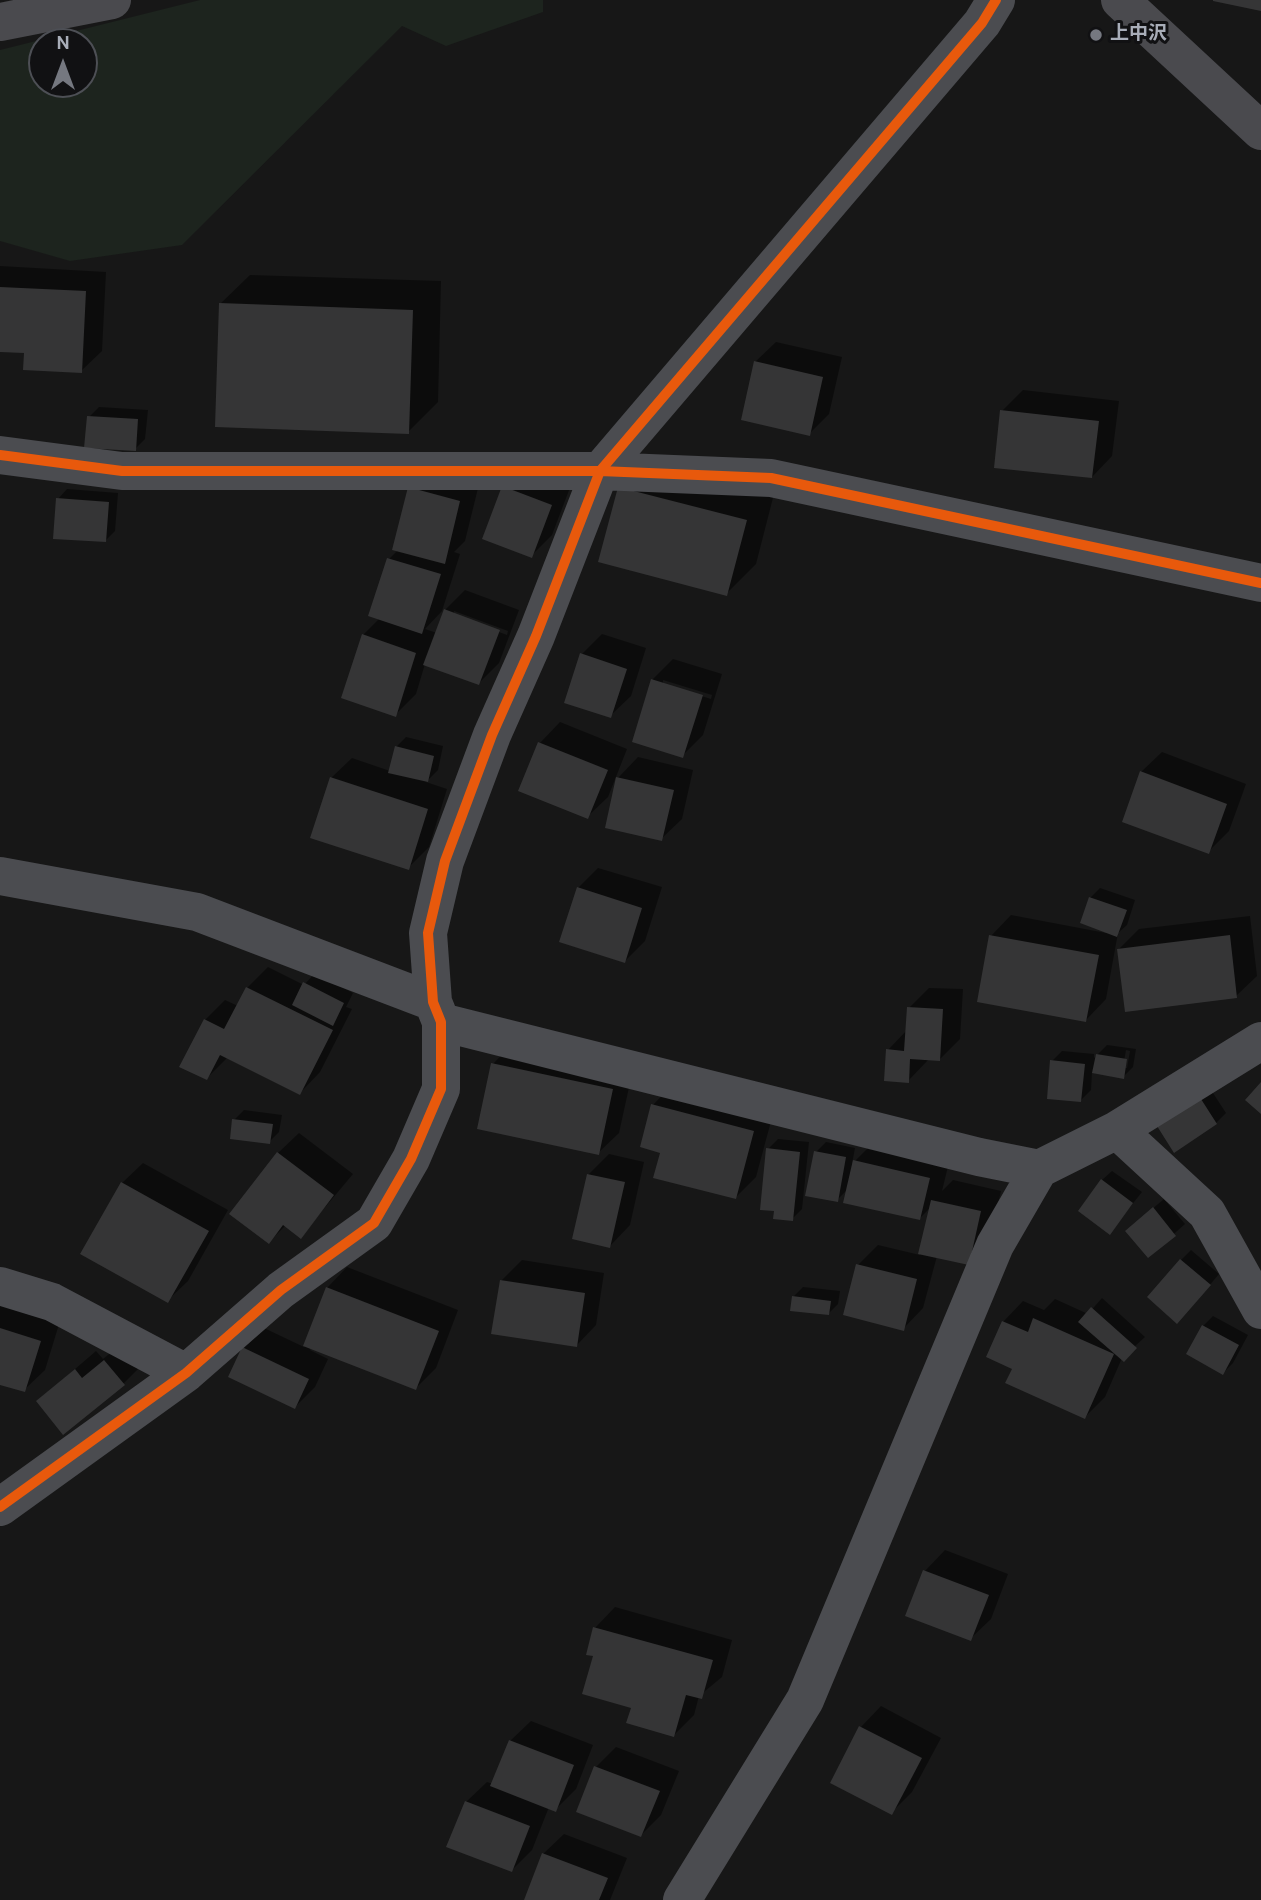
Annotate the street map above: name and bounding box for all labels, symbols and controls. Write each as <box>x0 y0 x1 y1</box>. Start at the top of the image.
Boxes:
place label: 上中沢 <box>1110 24 1167 46</box>
marker: 上中沢 <box>1088 27 1104 43</box>
north arrow <box>28 28 98 98</box>
text: N <box>56 32 70 56</box>

